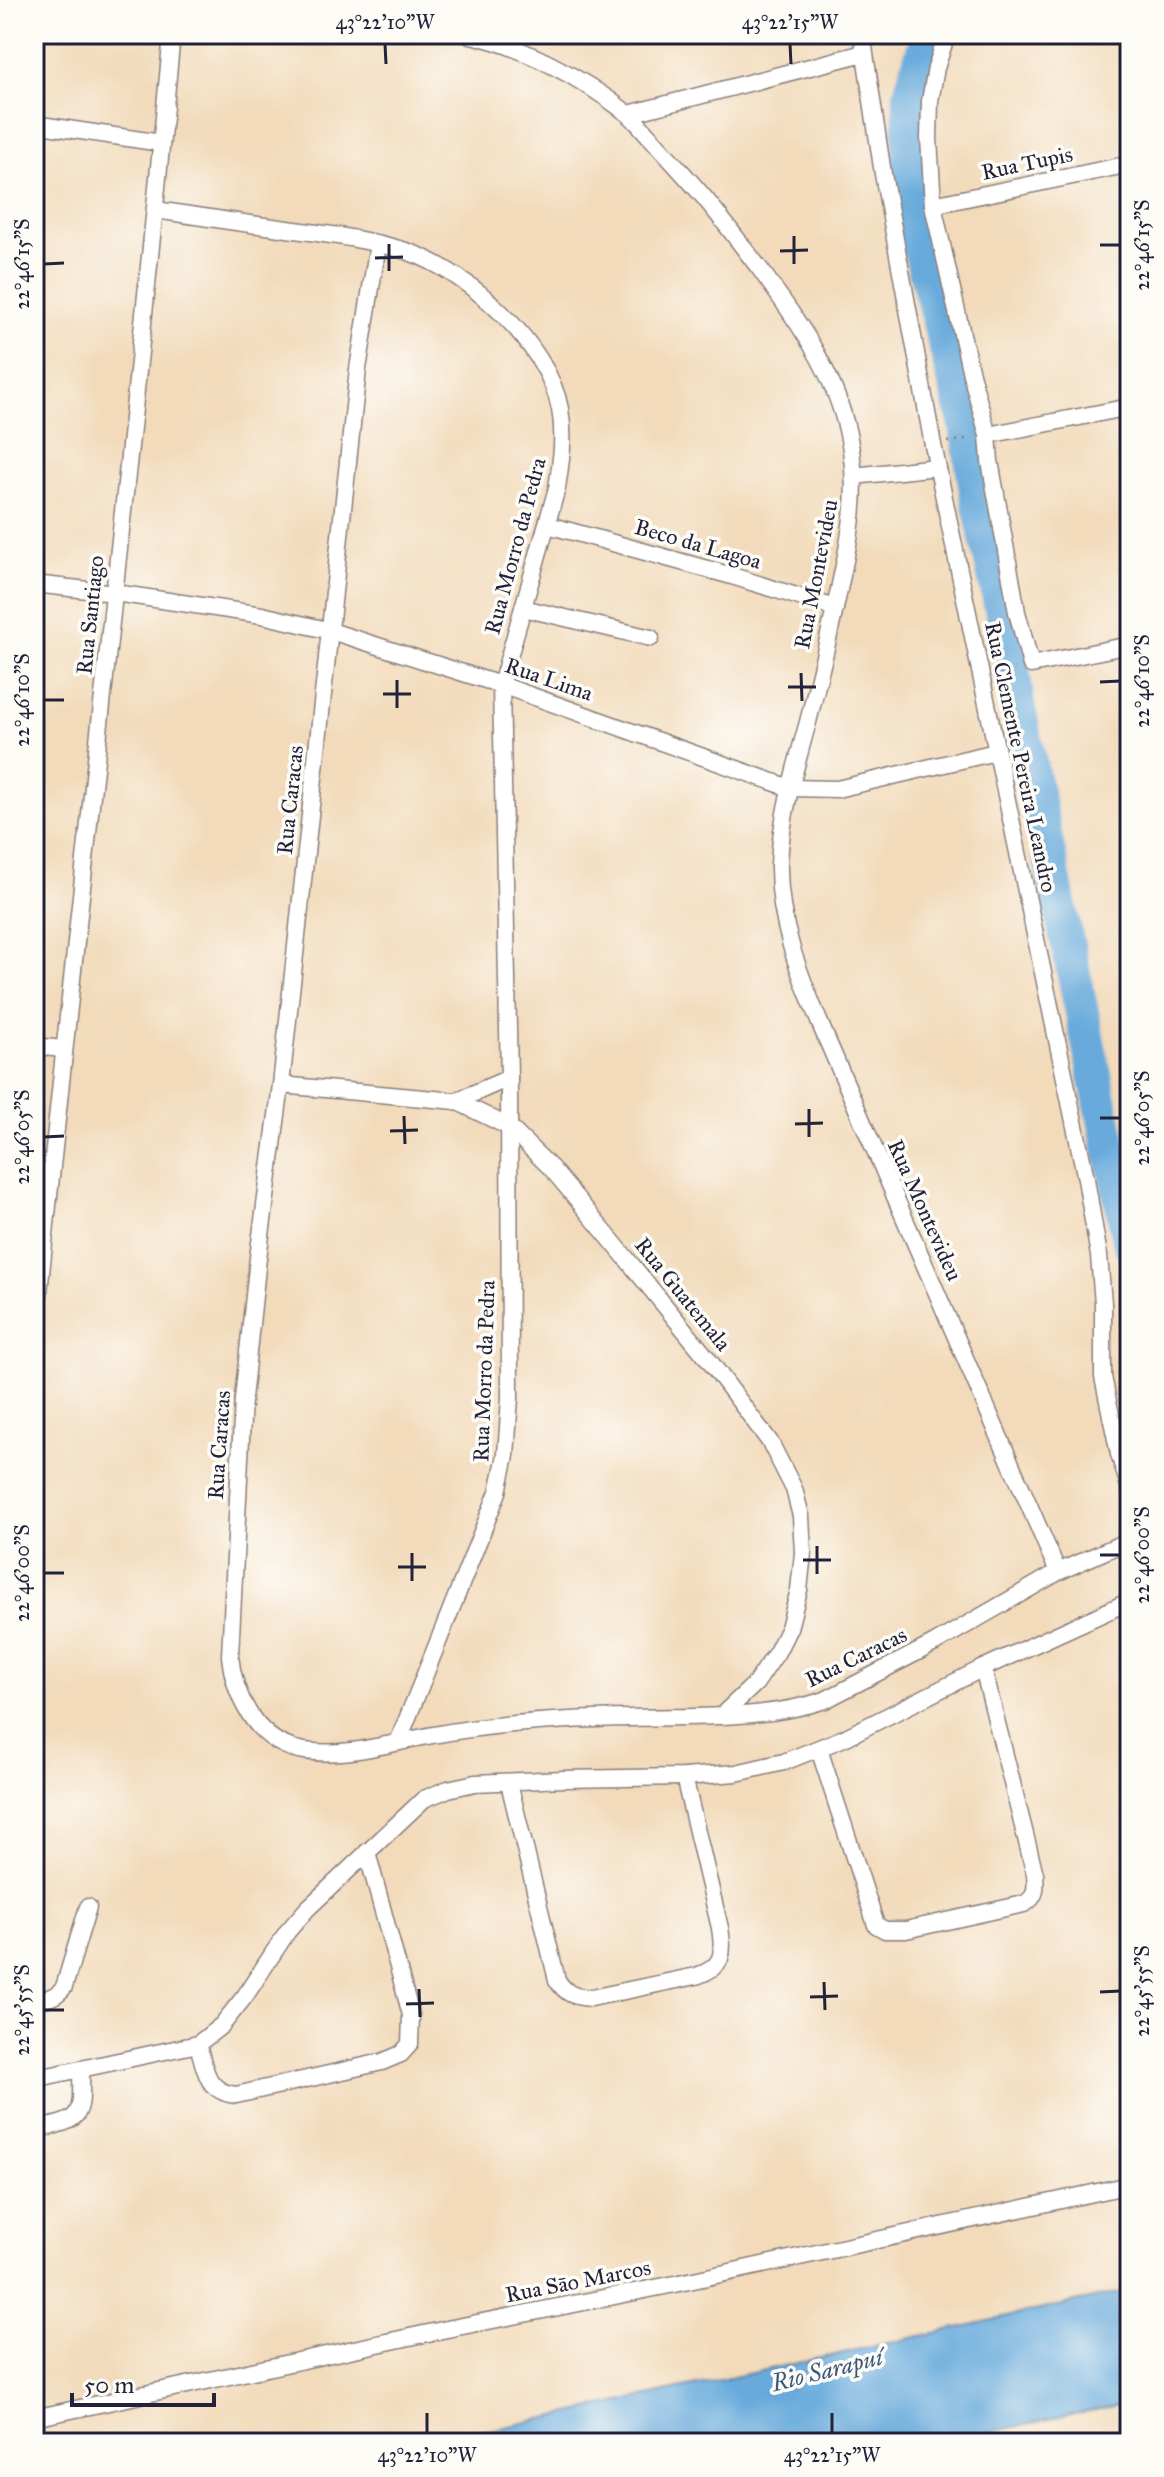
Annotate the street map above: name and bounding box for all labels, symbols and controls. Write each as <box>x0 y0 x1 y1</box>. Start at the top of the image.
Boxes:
text: 43°22'10"W <box>336 10 435 34</box>
text: 43°22'15"W <box>742 10 839 34</box>
street label: Rua Tupis <box>979 140 1075 186</box>
text: 22°46'15"S <box>1130 199 1154 291</box>
text: 22°46'15"S <box>10 218 34 310</box>
street label: Rua Morro da Pedra <box>478 454 552 637</box>
street label: Rua Montevideu <box>788 497 844 651</box>
street label: Beco da Lagoa <box>632 513 765 575</box>
street label: Rua Santiago <box>70 554 110 676</box>
street label: Rua Clemente Pereira Leandro <box>979 619 1063 895</box>
text: 22°46'10"S <box>1130 634 1154 728</box>
street label: Rua Lima <box>502 651 597 707</box>
text: 22°46'10"S <box>10 653 34 747</box>
street label: Rua Caracas <box>271 744 309 856</box>
text: 22°46'05"S <box>1130 1070 1154 1166</box>
text: 22°46'05"S <box>10 1089 34 1185</box>
street label: Rua Montevideu <box>882 1135 968 1285</box>
street label: Rua Guatemala <box>629 1232 737 1357</box>
street label: Rua Morro da Pedra <box>467 1279 501 1462</box>
street label: Rua Caracas <box>202 1389 236 1501</box>
text: 22°46'00"S <box>1130 1506 1154 1604</box>
text: 22°46'00"S <box>10 1524 34 1622</box>
street label: Rua Caracas <box>801 1621 911 1693</box>
text: 22°45'55"S <box>1130 1945 1154 2037</box>
text: 22°45'55"S <box>10 1964 34 2056</box>
street label: Rua Sāo Marcos <box>503 2254 653 2308</box>
water label: Rio Sarapuí <box>767 2341 890 2399</box>
scale bar <box>72 2357 214 2407</box>
text: 50 m <box>84 2370 134 2400</box>
text: 43°22'10"W <box>378 2443 477 2467</box>
text: 43°22'15"W <box>784 2443 881 2467</box>

